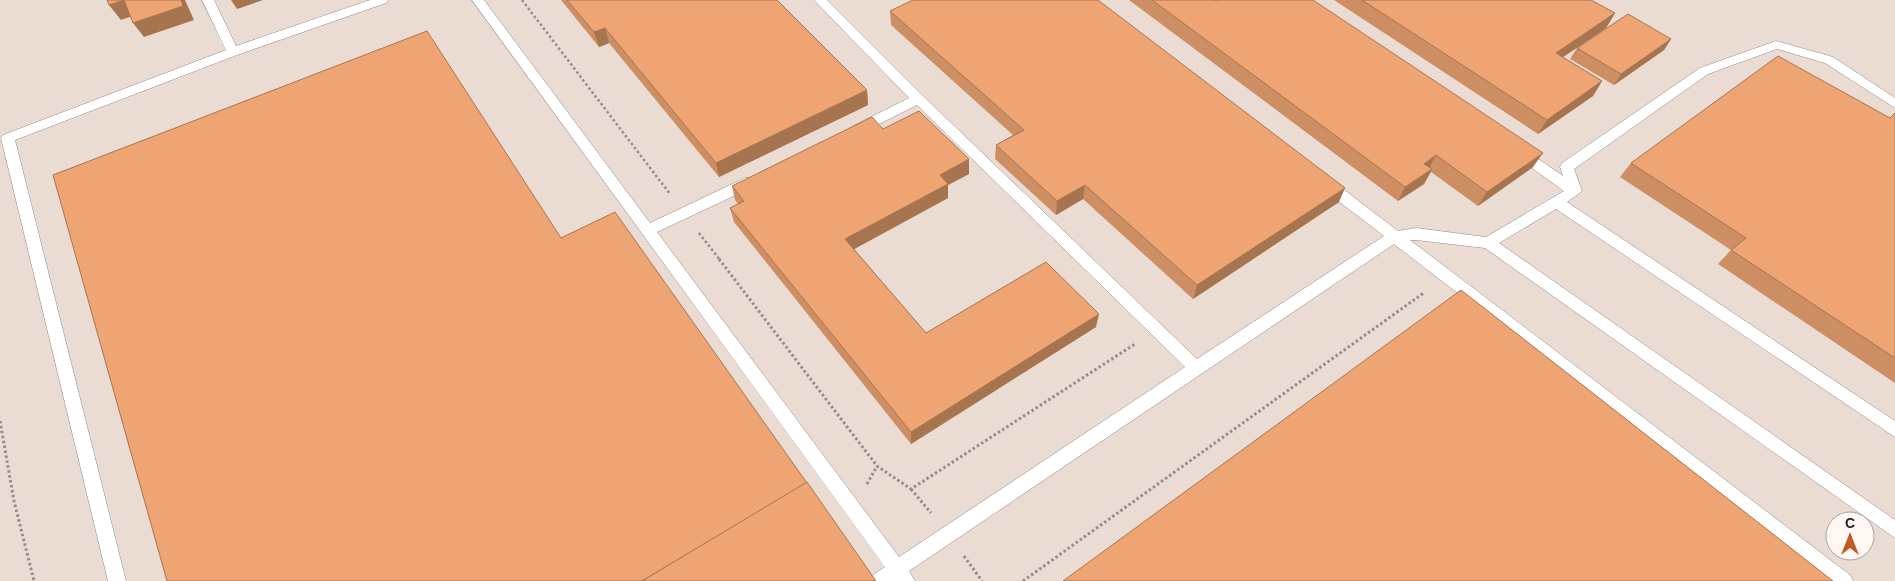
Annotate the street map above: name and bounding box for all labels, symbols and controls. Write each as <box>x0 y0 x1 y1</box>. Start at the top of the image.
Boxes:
north arrow <box>1825 511 1875 561</box>
text: С <box>1845 514 1855 531</box>

